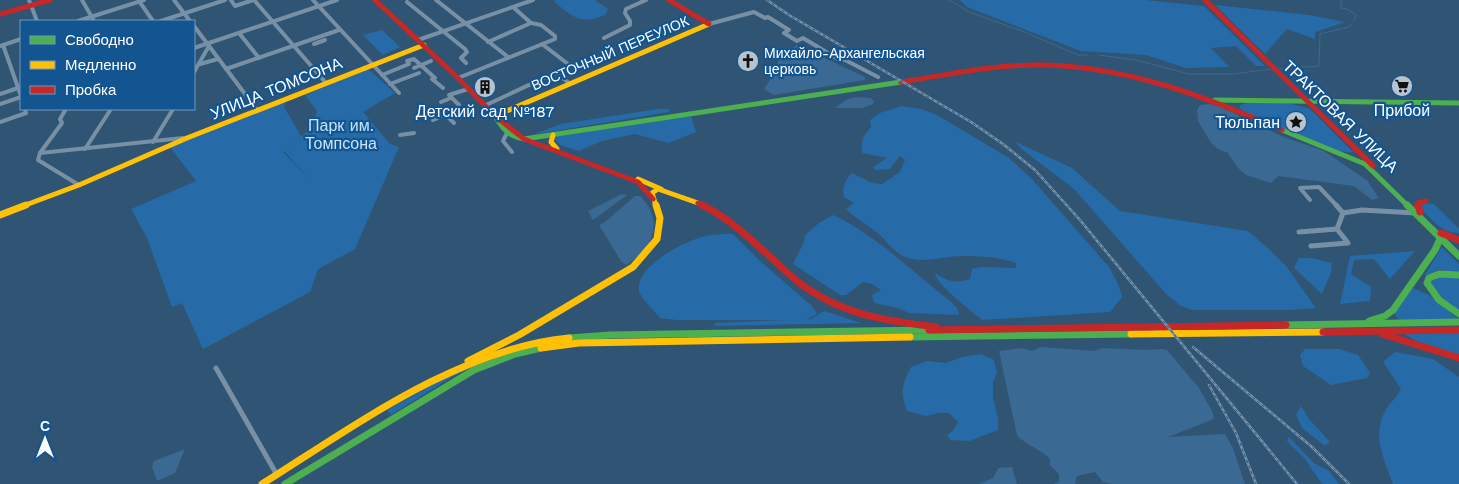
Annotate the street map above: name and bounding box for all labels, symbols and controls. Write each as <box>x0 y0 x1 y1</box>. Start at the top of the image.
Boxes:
street label: ВОСТОЧНЫЙ ПЕРЕУЛОК <box>529 11 692 93</box>
legend <box>20 20 195 110</box>
text: Свободно <box>65 31 134 49</box>
place label: Михайло-Архангельская церковь <box>764 45 925 77</box>
church icon: Михайло-Архангельская церковь <box>736 49 760 73</box>
street label: УЛИЦА ТОМСОНА <box>208 53 345 124</box>
text: Медленно <box>65 56 136 74</box>
street label: ТРАКТОВАЯ УЛИЦА <box>1279 56 1402 176</box>
supermarket icon: Прибой <box>1390 74 1414 98</box>
building icon: Детский сад №187 <box>473 75 497 99</box>
text: Пробка <box>65 81 117 99</box>
place label: Прибой <box>1374 101 1430 120</box>
place label: Детский сад №187 <box>416 102 554 121</box>
place icon: Тюльпан <box>1284 110 1308 134</box>
place label: Тюльпан <box>1215 113 1280 132</box>
park label: Парк им. Томпсона <box>305 116 377 153</box>
north arrow <box>20 414 70 464</box>
text: С <box>40 418 50 434</box>

